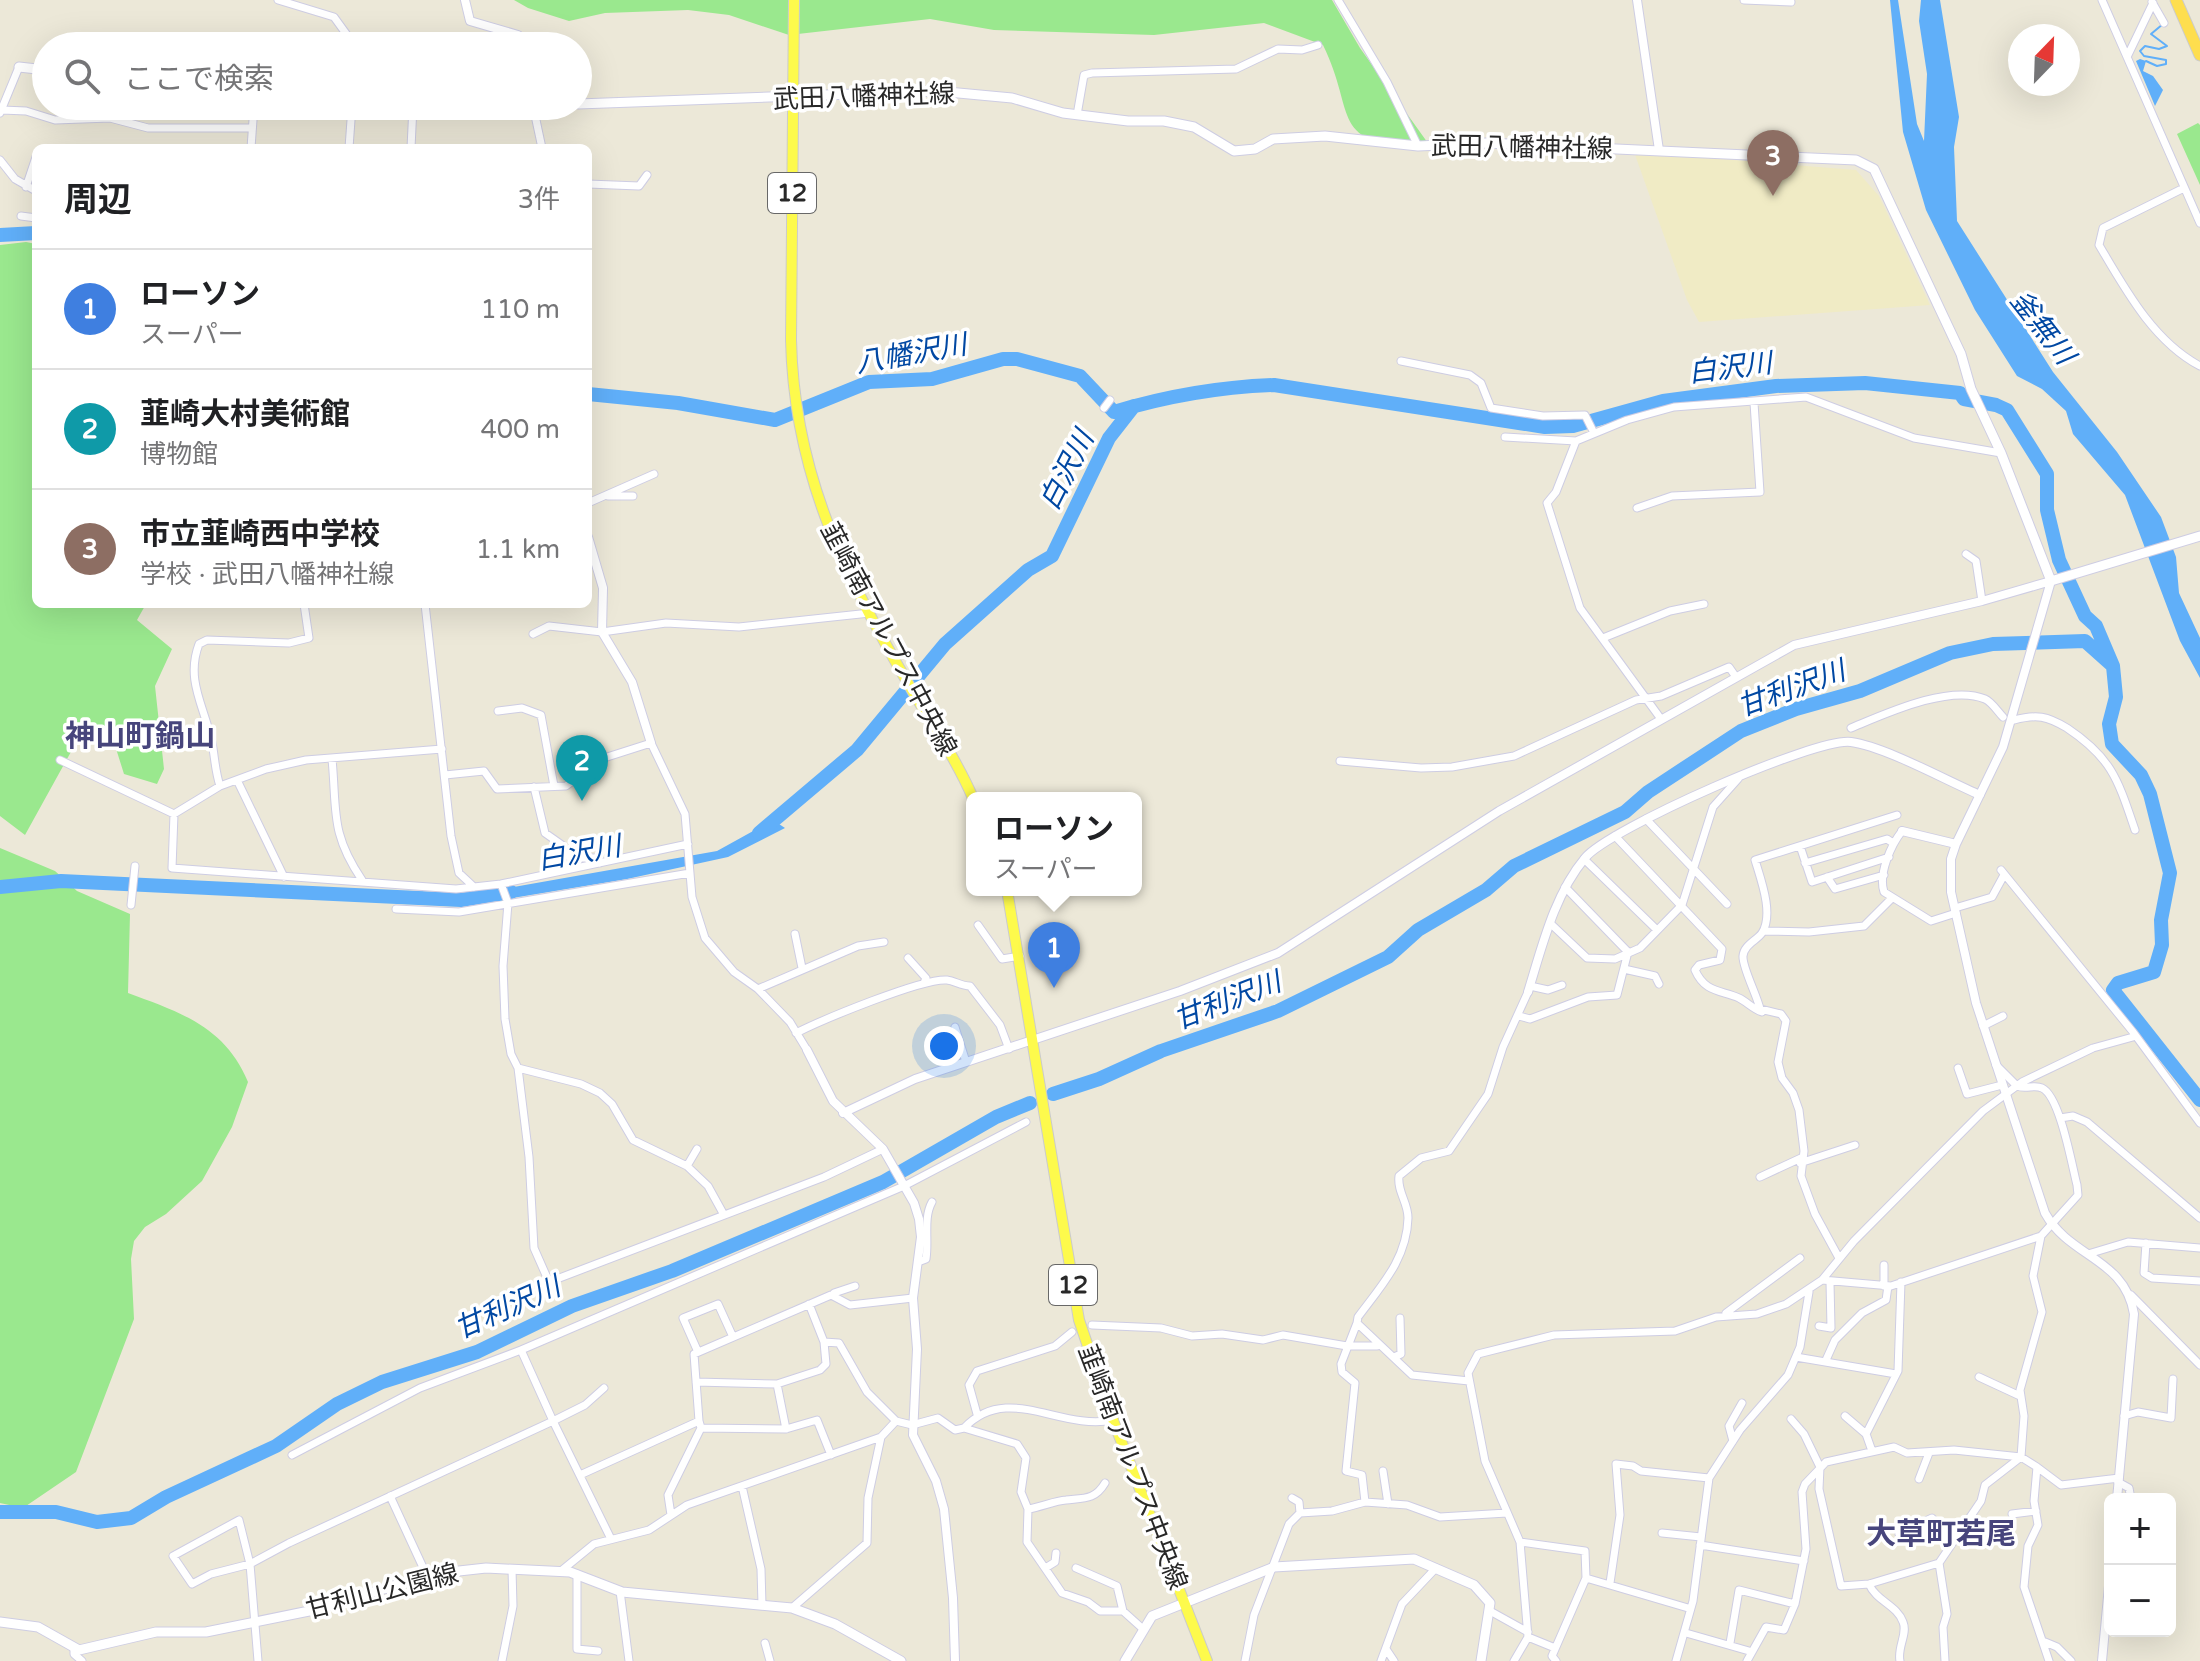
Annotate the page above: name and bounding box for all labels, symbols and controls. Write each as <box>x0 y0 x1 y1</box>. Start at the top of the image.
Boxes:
north arrow <box>2008 24 2080 96</box>
search box <box>32 32 592 120</box>
icon: search <box>60 54 104 98</box>
text: ここで検索 <box>124 61 274 98</box>
street label: 武田八幡神社線 <box>773 78 956 115</box>
street label: 武田八幡神社線 <box>1431 130 1613 165</box>
pin: 3 <box>1747 130 1799 196</box>
road number: 12 <box>768 173 816 213</box>
text: 周辺 <box>64 180 132 221</box>
text: 3件 <box>518 184 560 215</box>
text: ローソン <box>140 276 260 313</box>
water label: 釜無川 <box>2003 284 2083 374</box>
text: 1 <box>82 294 98 325</box>
text: 110 m <box>480 294 560 325</box>
text: スーパー <box>140 319 244 350</box>
water label: 八幡沢川 <box>853 327 972 380</box>
water label: 白沢川 <box>1686 346 1777 390</box>
text: 韮崎大村美術館 <box>140 396 350 433</box>
text: 2 <box>82 414 98 445</box>
text: 400 m <box>480 414 560 445</box>
water label: 白沢川 <box>1033 423 1102 516</box>
text: 博物館 <box>140 439 218 470</box>
text: 市立韮崎西中学校 <box>140 516 380 553</box>
street label: 韮崎南アルプス中央線 <box>814 517 963 761</box>
text: 3 <box>82 534 98 565</box>
text: 1.1 km <box>476 534 560 565</box>
text: 学校 · 武田八幡神社線 <box>140 559 394 590</box>
water label: 甘利沢川 <box>1733 653 1853 724</box>
district label: 神山町鍋山 <box>65 718 215 755</box>
pin: 2 <box>556 735 608 801</box>
popup <box>966 792 1142 896</box>
text: ローソン <box>994 811 1114 848</box>
water label: 白沢川 <box>535 828 626 877</box>
text: スーパー <box>994 854 1098 885</box>
pin: 1 <box>1028 922 1080 988</box>
water label: 甘利沢川 <box>1169 964 1289 1037</box>
your location <box>924 1026 964 1066</box>
road number: 12 <box>1049 1265 1097 1305</box>
water label: 甘利沢川 <box>449 1268 568 1346</box>
street label: 韮崎南アルプス中央線 <box>1072 1340 1194 1594</box>
map controls <box>2104 1493 2176 1637</box>
button: + <box>2104 1493 2176 1565</box>
district label: 大草町若尾 <box>1866 1516 2016 1553</box>
street label: 甘利山公園線 <box>303 1558 462 1625</box>
button: − <box>2104 1565 2176 1637</box>

